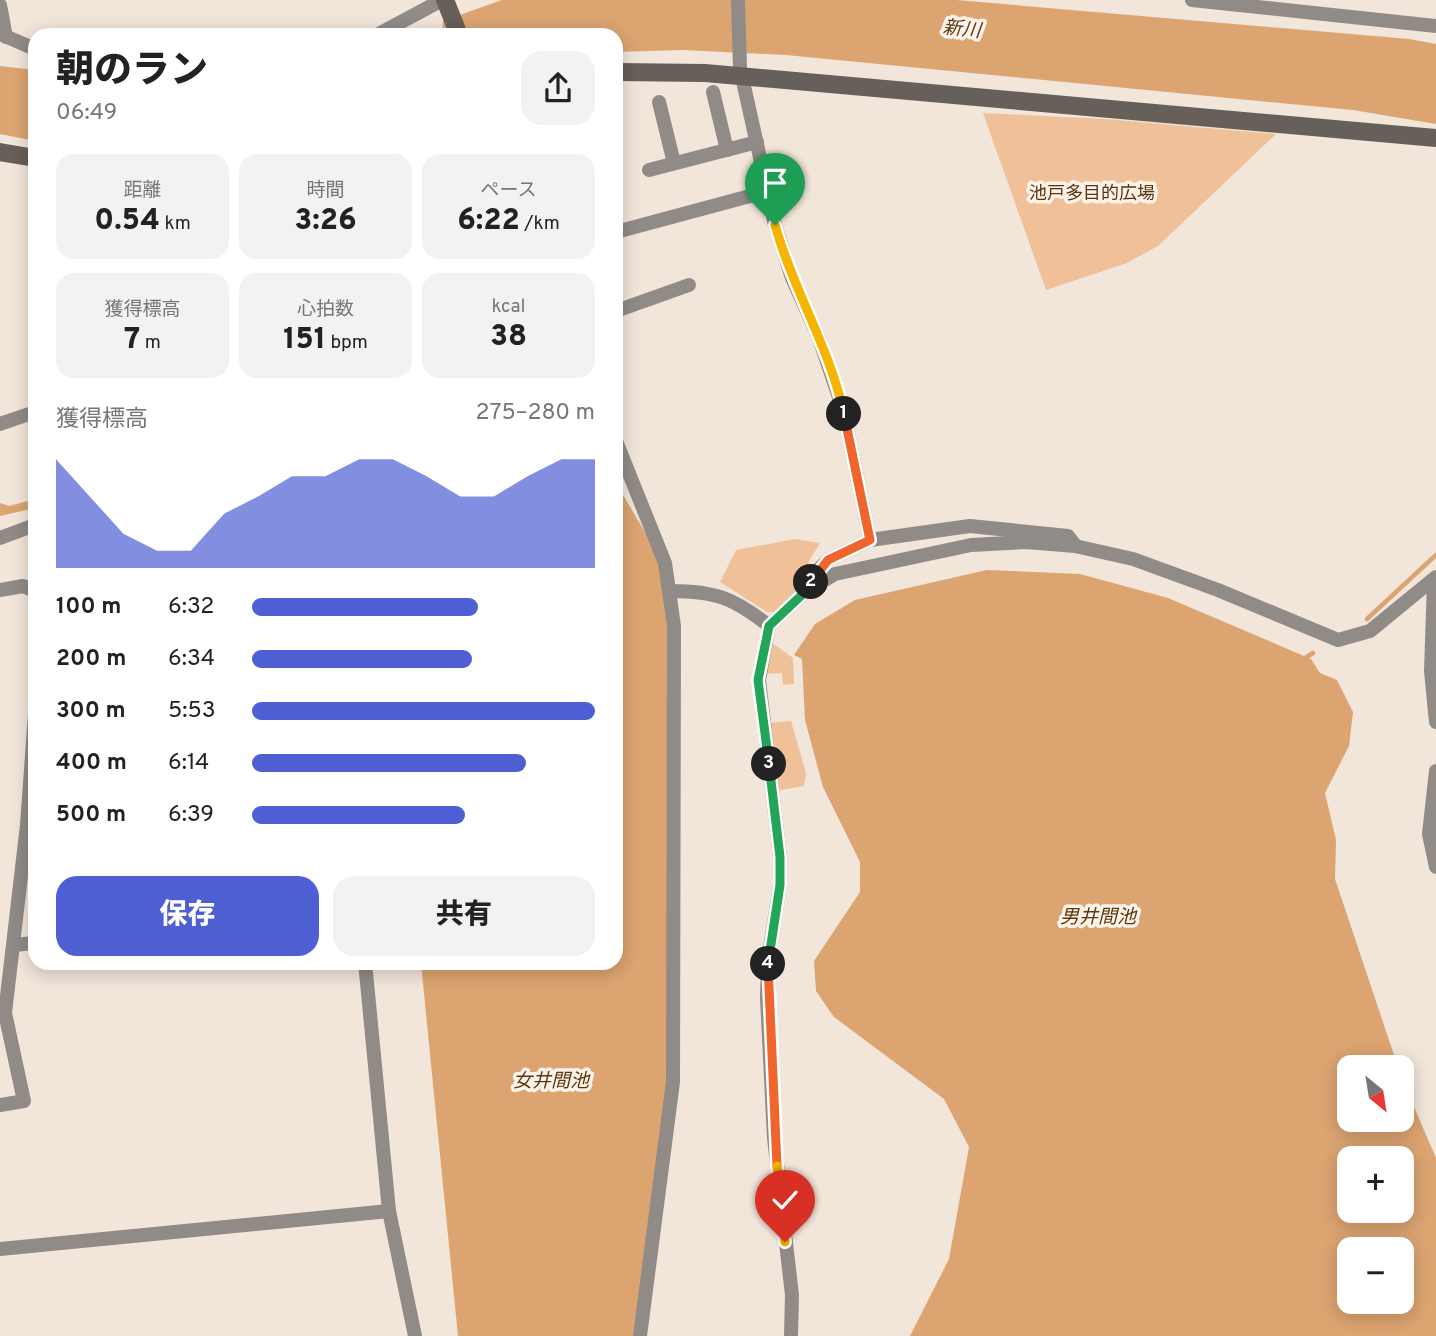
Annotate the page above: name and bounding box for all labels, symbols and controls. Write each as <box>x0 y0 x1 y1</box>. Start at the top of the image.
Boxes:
water label: 新川 <box>942 16 984 44</box>
text: 朝のラン <box>56 48 208 97</box>
button: share <box>521 51 595 125</box>
text: 06:49 <box>56 99 117 128</box>
pin <box>745 153 805 225</box>
icon: arrive <box>756 164 794 202</box>
text: 距離 <box>123 179 162 203</box>
text: 時間 <box>306 179 345 203</box>
text: ペース <box>480 179 537 203</box>
park label: 池戸多目的広場 <box>1029 183 1155 206</box>
text: 0.54 <box>94 203 160 240</box>
text: 3:26 <box>294 203 357 240</box>
text: 6:22 <box>457 203 520 240</box>
text: km <box>160 212 191 236</box>
text: /km <box>520 212 560 236</box>
text: kcal <box>492 295 525 319</box>
text: 獲得標高 <box>104 298 181 322</box>
text: 心拍数 <box>297 298 354 322</box>
text: 38 <box>490 319 527 356</box>
text: 7 <box>124 322 140 359</box>
text: 151 <box>283 322 326 359</box>
text: m <box>140 331 161 355</box>
text: bpm <box>326 331 368 355</box>
pin: 1 <box>826 396 862 432</box>
text: 275–280 m <box>476 399 595 428</box>
text: 1 <box>840 401 847 425</box>
text: 獲得標高 <box>56 406 148 435</box>
pin: 2 <box>794 564 828 600</box>
text: 2 <box>805 569 816 593</box>
text: 100 m <box>56 593 121 622</box>
text: 6:32 <box>168 593 214 622</box>
text: 200 m <box>56 645 126 674</box>
text: 6:34 <box>168 645 215 674</box>
text: 300 m <box>56 697 126 726</box>
text: 5:53 <box>168 697 216 726</box>
pin: 3 <box>752 746 786 782</box>
text: 400 m <box>56 749 127 778</box>
text: 6:14 <box>168 749 209 778</box>
text: 3 <box>763 751 774 775</box>
text: 500 m <box>56 801 126 830</box>
text: 6:39 <box>168 801 214 830</box>
button: 保存 <box>56 876 319 956</box>
button: 共有 <box>333 876 595 956</box>
water label: 男井間池 <box>1060 906 1138 930</box>
pin: 4 <box>750 946 786 982</box>
text: 4 <box>761 951 774 975</box>
north arrow <box>1337 1055 1414 1132</box>
map controls <box>1337 1055 1414 1314</box>
water label: 女井間池 <box>513 1070 591 1094</box>
button: + <box>1337 1146 1414 1223</box>
pin <box>755 1170 815 1242</box>
icon: check <box>766 1181 804 1219</box>
button: − <box>1337 1237 1414 1314</box>

